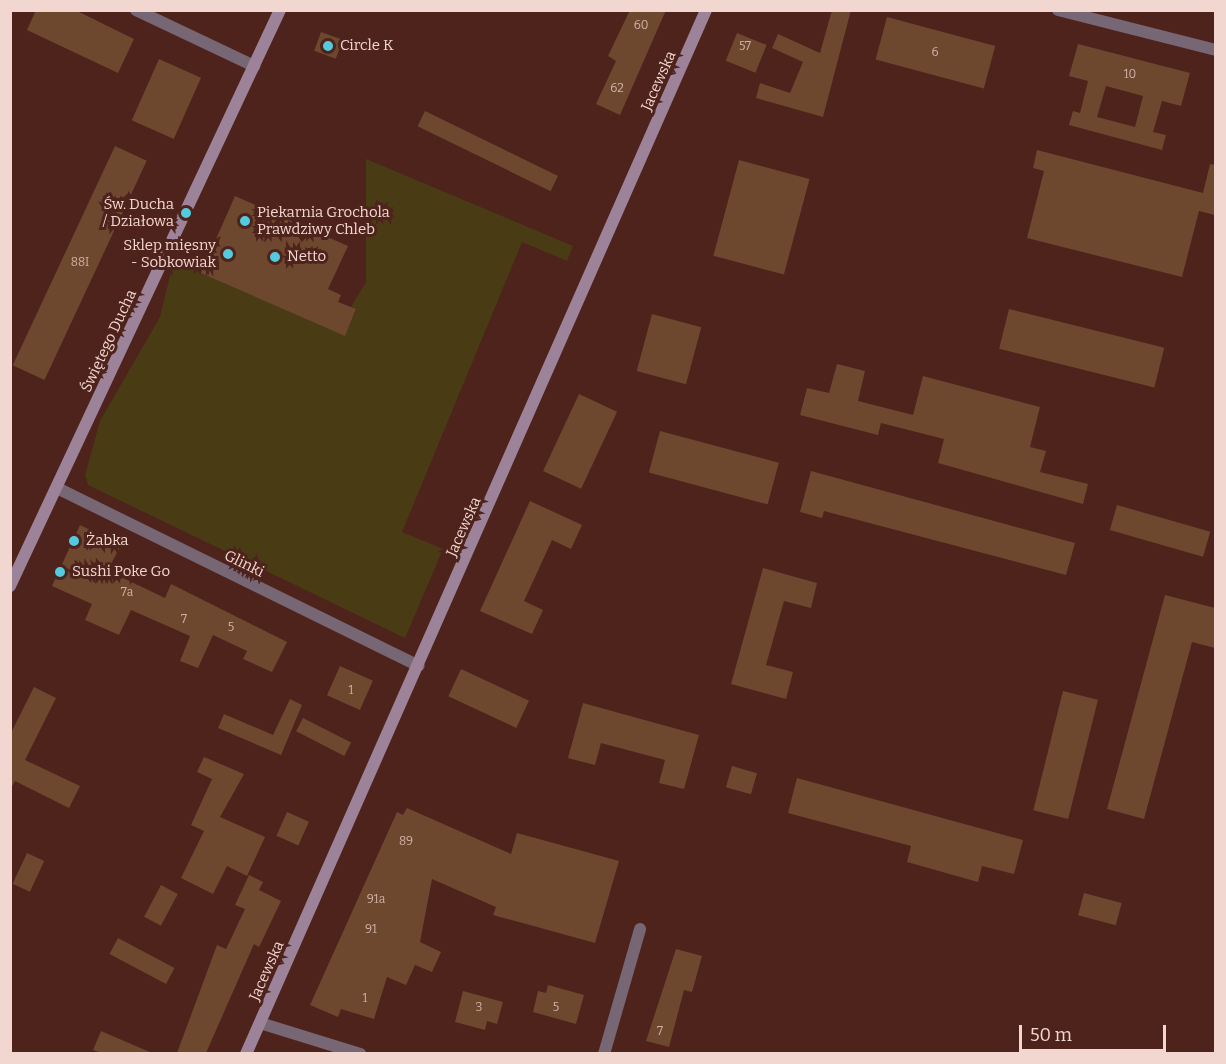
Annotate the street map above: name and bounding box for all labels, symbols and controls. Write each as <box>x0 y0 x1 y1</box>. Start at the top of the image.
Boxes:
house number: 60 <box>634 19 648 33</box>
place label: Circle K <box>340 37 394 55</box>
marker: Circle K <box>321 39 335 53</box>
house number: 57 <box>739 40 751 54</box>
house number: 6 <box>931 46 939 60</box>
street label: Jacewska <box>638 48 680 114</box>
house number: 10 <box>1124 68 1136 82</box>
house number: 62 <box>610 82 624 96</box>
place label: Św. Ducha / Działowa <box>103 195 174 230</box>
place label: Piekarnia Grochola Prawdziwy Chleb <box>257 203 390 238</box>
marker: Św. Ducha / Działowa <box>179 206 193 220</box>
marker: Piekarnia Grochola Prawdziwy Chleb <box>238 214 252 228</box>
place label: Sklep mięsny - Sobkowiak <box>123 236 216 271</box>
marker: Sklep mięsny - Sobkowiak <box>221 247 235 261</box>
place label: Netto <box>287 248 326 266</box>
marker: Netto <box>268 250 282 264</box>
house number: 88I <box>71 256 89 270</box>
street label: Świętego Ducha <box>77 287 141 395</box>
street label: Jacewska <box>443 494 485 560</box>
place label: Żabka <box>86 532 128 550</box>
marker: Żabka <box>67 534 81 548</box>
street label: Glinki <box>221 547 267 581</box>
place label: Sushi Poke Go <box>72 563 170 581</box>
marker: Sushi Poke Go <box>53 565 67 579</box>
house number: 7a <box>121 586 133 600</box>
house number: 7 <box>181 613 187 627</box>
house number: 5 <box>228 621 234 635</box>
house number: 1 <box>349 684 353 698</box>
house number: 89 <box>399 835 413 849</box>
house number: 91a <box>367 893 385 907</box>
house number: 91 <box>365 923 377 937</box>
street label: Jacewska <box>246 938 288 1004</box>
house number: 1 <box>363 992 367 1006</box>
house number: 3 <box>476 1001 482 1015</box>
house number: 5 <box>553 1001 559 1015</box>
scale bar <box>1022 1013 1169 1051</box>
text: 50 m <box>1030 1024 1072 1046</box>
house number: 7 <box>657 1025 663 1039</box>

